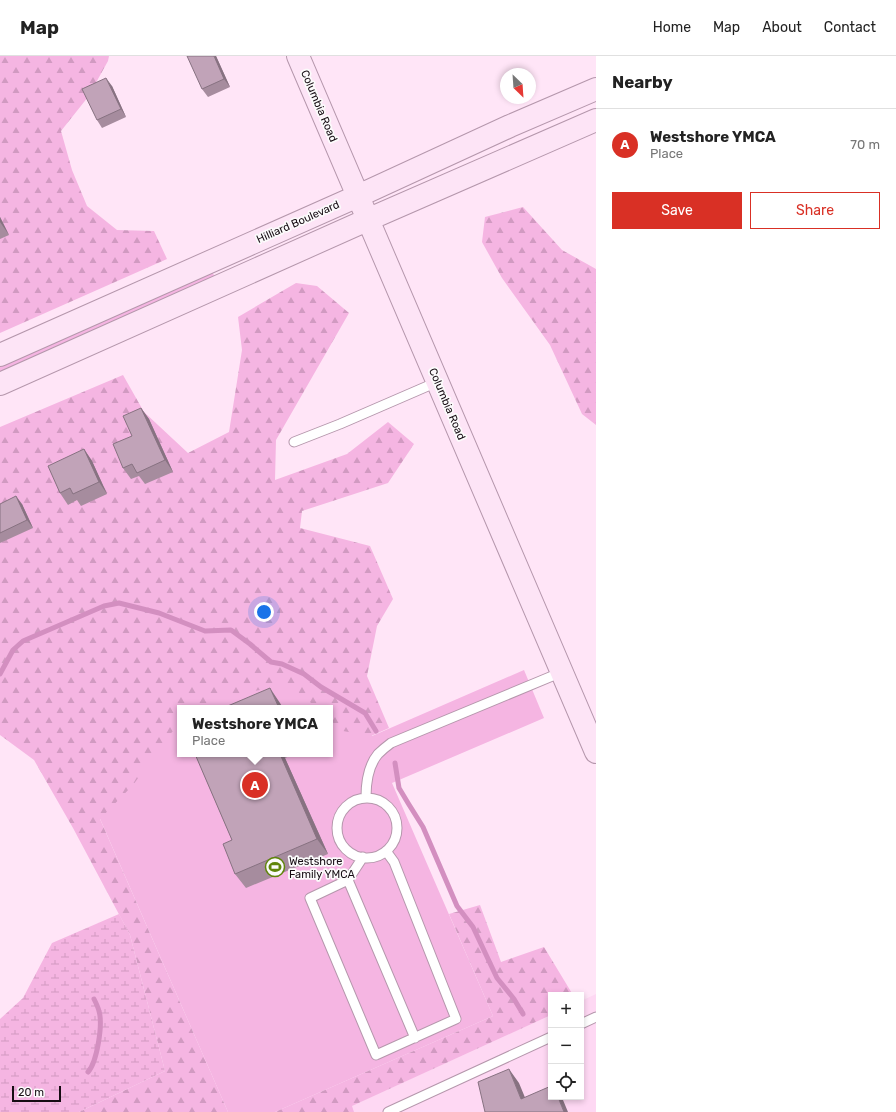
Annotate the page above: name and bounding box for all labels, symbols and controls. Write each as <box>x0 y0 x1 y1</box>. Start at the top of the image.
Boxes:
text: Map <box>20 16 59 39</box>
text: Home <box>653 19 691 36</box>
text: Map <box>713 19 740 36</box>
text: About <box>762 19 802 36</box>
text: Contact <box>824 19 876 36</box>
street label: Columbia Road <box>298 68 340 144</box>
north arrow <box>500 68 536 104</box>
text: Nearby <box>612 72 673 92</box>
text: Westshore YMCA <box>650 128 776 146</box>
text: A <box>620 137 630 152</box>
text: 70 m <box>850 137 880 152</box>
text: Place <box>650 146 683 161</box>
button: Save <box>612 192 742 229</box>
button: Share <box>750 192 880 229</box>
street label: Hilliard Boulevard <box>255 198 341 246</box>
street label: Columbia Road <box>426 366 468 442</box>
your location <box>254 602 274 622</box>
popup <box>177 705 333 757</box>
text: Westshore YMCA <box>192 715 318 733</box>
text: Place <box>192 733 225 748</box>
pin: A <box>242 770 268 800</box>
place label: Westshore Family YMCA <box>289 855 356 881</box>
sports icon: Westshore Family YMCA <box>264 856 286 878</box>
map controls <box>548 992 584 1100</box>
button: + <box>548 992 584 1028</box>
button: − <box>548 1028 584 1064</box>
button: locate <box>548 1064 584 1100</box>
scale bar <box>12 1084 61 1103</box>
text: 20 m <box>18 1086 44 1099</box>

